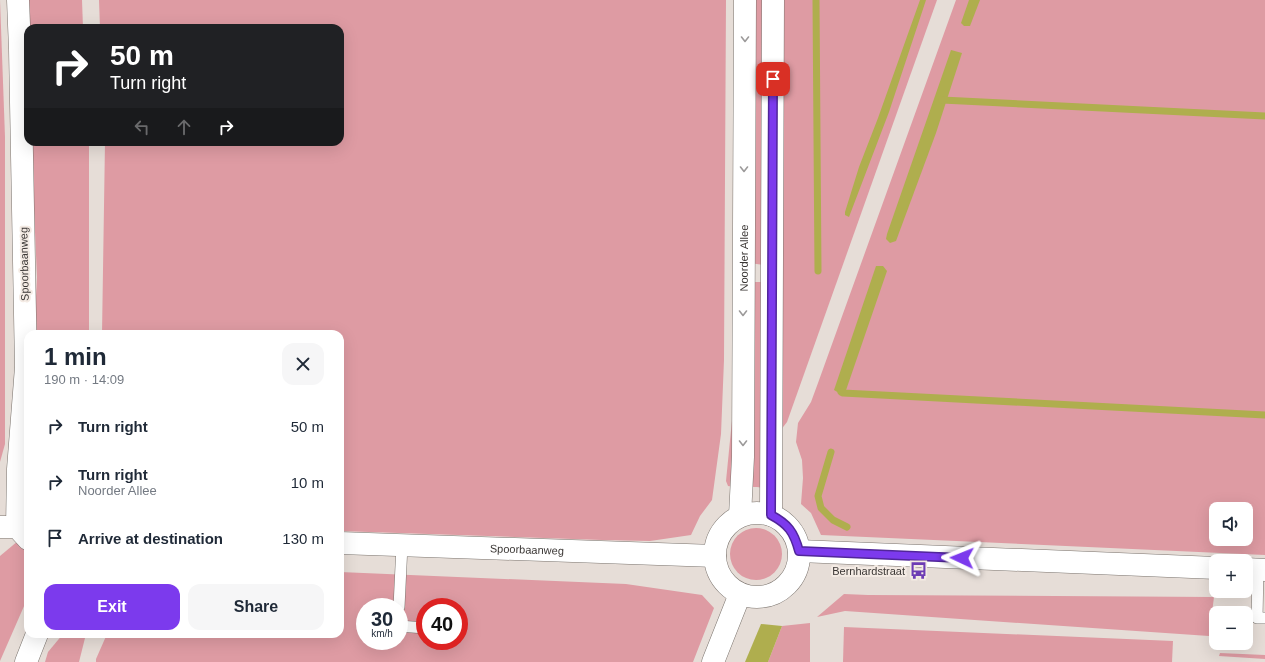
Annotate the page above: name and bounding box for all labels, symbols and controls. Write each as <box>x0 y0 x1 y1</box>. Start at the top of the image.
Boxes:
one-way arrow <box>741 36 749 42</box>
icon: right <box>44 40 96 92</box>
text: 50 m <box>110 40 174 71</box>
pin <box>756 62 790 96</box>
icon: arrive <box>762 68 784 90</box>
text: Turn right <box>110 73 186 93</box>
icon: left <box>131 116 153 138</box>
icon: ahead <box>173 116 195 138</box>
icon: right <box>215 116 237 138</box>
one-way arrow <box>740 166 748 172</box>
street label: Noorder Allee <box>738 225 750 291</box>
street label: Spoorbaanweg <box>17 227 31 301</box>
one-way arrow <box>739 310 747 316</box>
text: 1 min <box>44 343 107 370</box>
button: close <box>282 343 324 385</box>
text: 190 m · 14:09 <box>44 372 124 387</box>
icon: right <box>44 415 66 437</box>
text: Turn right <box>78 418 148 435</box>
text: 50 m <box>291 418 324 435</box>
one-way arrow <box>739 440 747 446</box>
text: Turn right <box>78 466 148 483</box>
icon: right <box>44 471 66 493</box>
text: 10 m <box>291 474 324 491</box>
text: Noorder Allee <box>78 483 157 498</box>
map controls <box>1209 502 1253 650</box>
button: sound <box>1209 502 1253 546</box>
icon: arrive <box>44 527 66 549</box>
text: Arrive at destination <box>78 530 223 547</box>
text: 130 m <box>282 530 324 547</box>
position arrow <box>941 537 983 579</box>
street label: Spoorbaanweg <box>490 542 564 557</box>
button: + <box>1209 554 1253 598</box>
bus stop icon: Bernhardstraat <box>908 561 928 581</box>
place label: Bernhardstraat <box>832 565 905 577</box>
button: Exit <box>44 584 180 630</box>
button: Share <box>188 584 324 630</box>
speed limit sign: 40 <box>416 598 468 650</box>
button: − <box>1209 606 1253 650</box>
text: 30 <box>371 608 393 630</box>
text: km/h <box>371 628 393 639</box>

